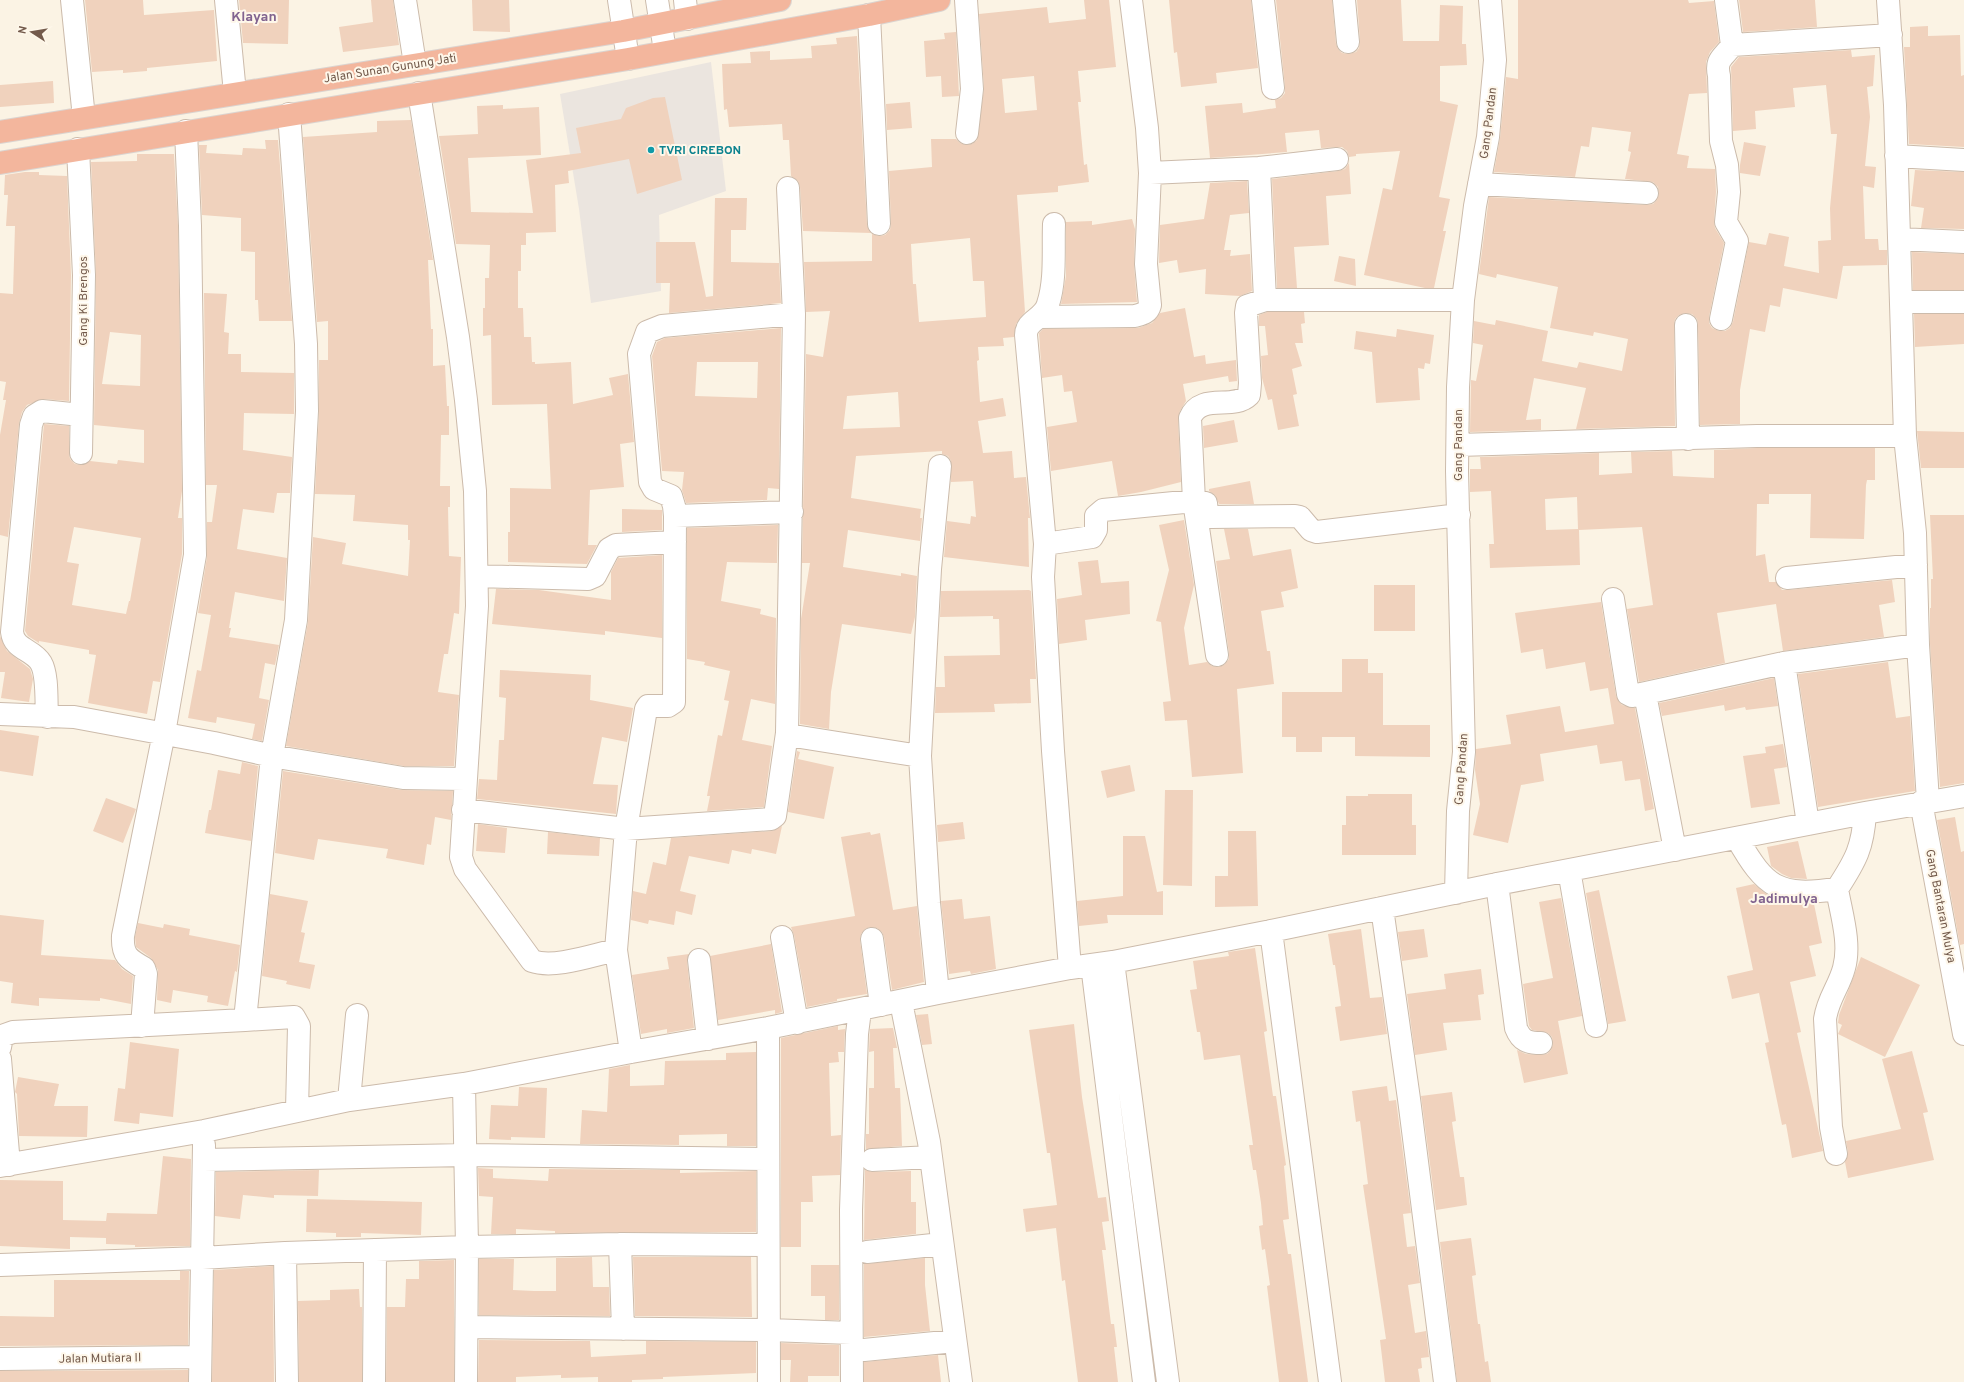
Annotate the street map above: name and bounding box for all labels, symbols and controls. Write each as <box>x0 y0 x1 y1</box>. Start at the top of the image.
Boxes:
district label: Klayan <box>231 9 277 26</box>
north arrow <box>12 12 52 52</box>
text: N <box>16 25 31 35</box>
street label: Jalan Sunan Gunung Jati <box>323 51 458 87</box>
street label: Gang Pandan <box>1477 86 1501 160</box>
place label: TVRI CIREBON <box>659 143 741 159</box>
marker: TVRI CIREBON <box>646 145 656 155</box>
street label: Gang Ki Brengos <box>76 256 92 346</box>
street label: Gang Pandan <box>1451 409 1467 481</box>
street label: Gang Pandan <box>1452 733 1472 806</box>
street label: Gang Bantaran Mulya <box>1921 848 1959 964</box>
district label: Jadimulya <box>1750 891 1818 908</box>
street label: Jalan Mutiara II <box>59 1350 141 1368</box>

